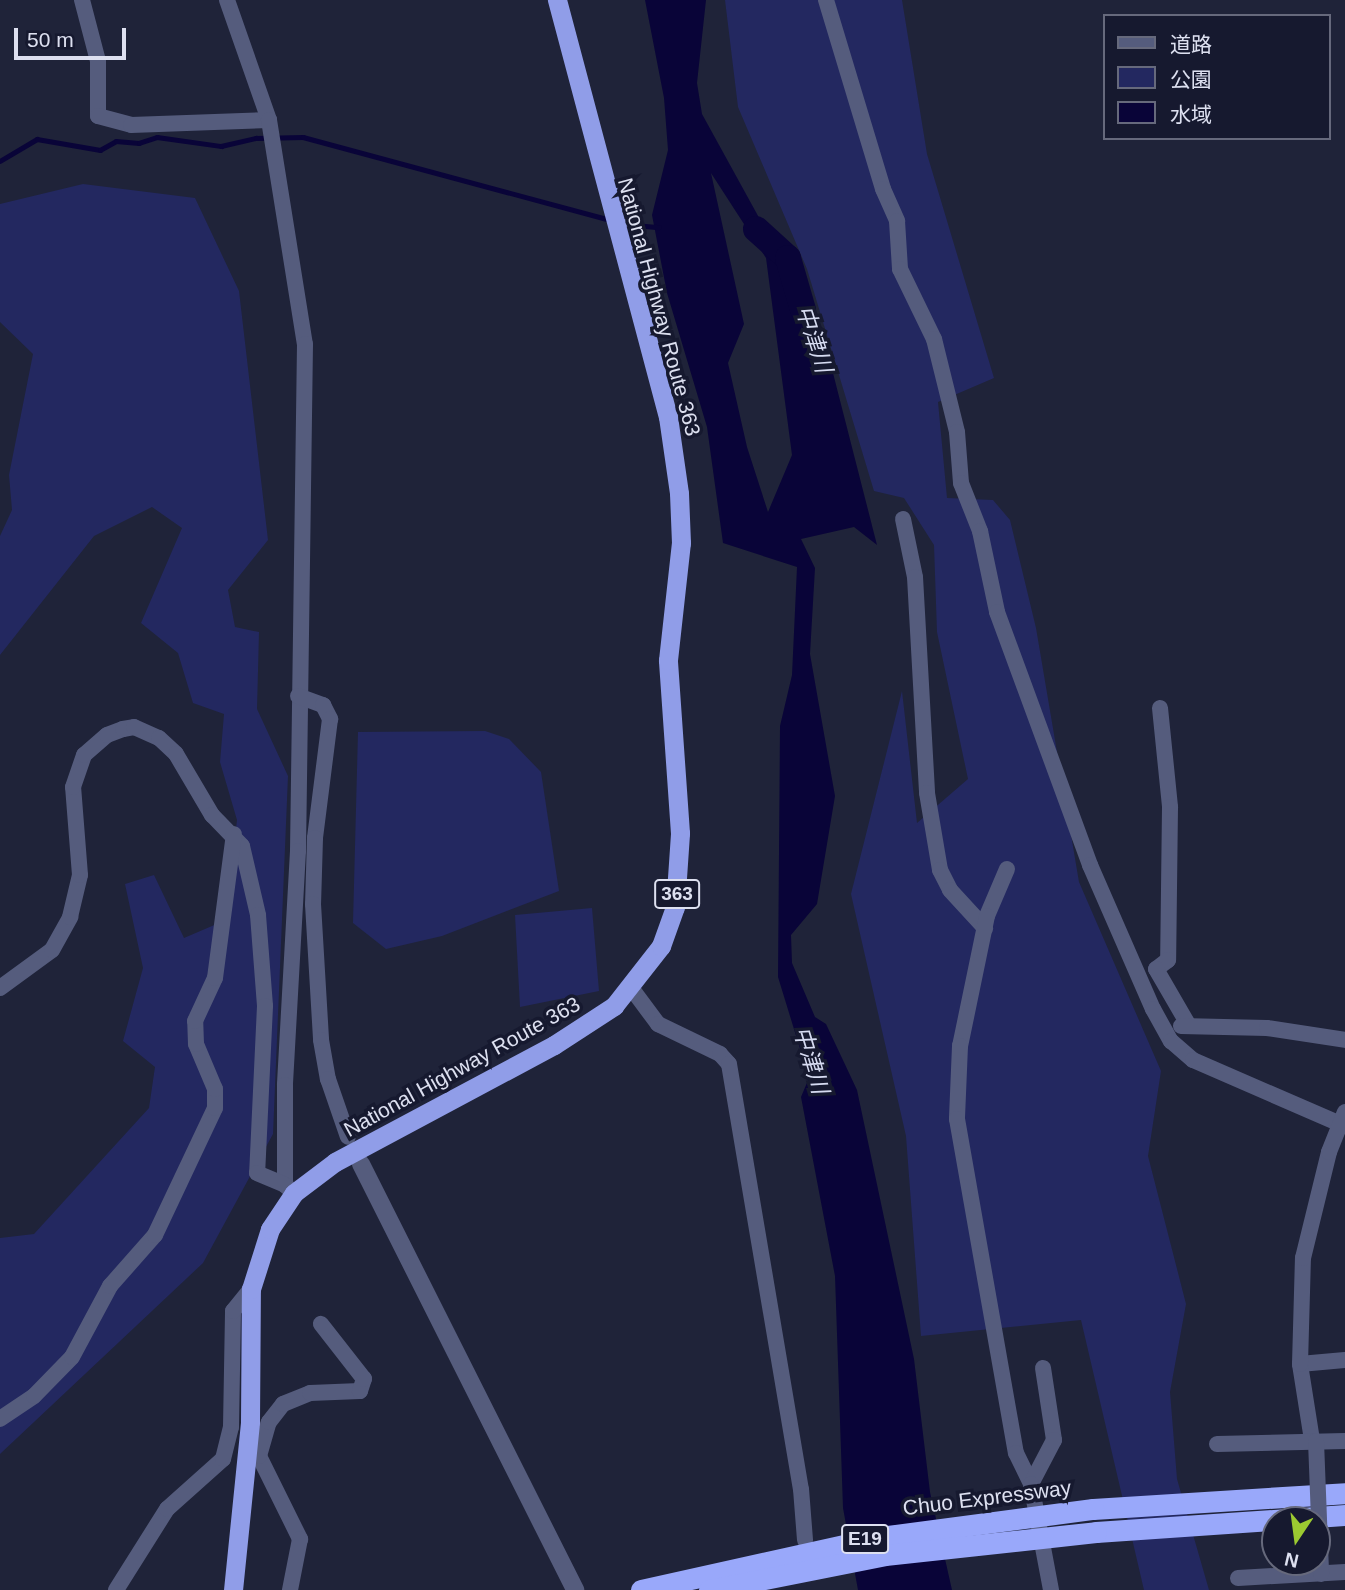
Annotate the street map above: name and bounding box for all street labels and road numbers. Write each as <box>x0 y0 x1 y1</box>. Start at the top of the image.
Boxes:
street label: National Highway Route 363 <box>612 175 706 439</box>
road number: 363 <box>652 878 702 909</box>
street label: National Highway Route 363 <box>339 991 585 1143</box>
street label: Chuo Expressway <box>901 1475 1073 1521</box>
road number: E19 <box>840 1524 890 1554</box>

